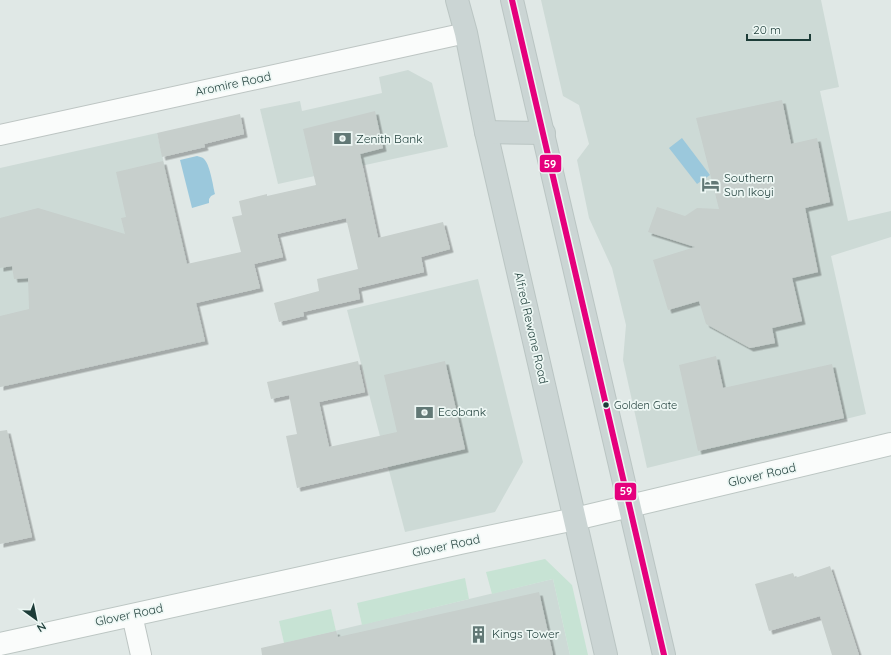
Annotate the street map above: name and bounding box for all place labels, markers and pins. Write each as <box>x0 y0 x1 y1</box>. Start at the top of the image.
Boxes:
bank icon: Zenith Bank <box>333 129 353 149</box>
place label: Zenith Bank <box>356 131 423 146</box>
place label: Southern Sun Ikoyi <box>724 170 774 199</box>
hotel icon: Southern Sun Ikoyi <box>701 175 721 195</box>
place label: Golden Gate <box>614 398 677 412</box>
marker: Golden Gate <box>601 400 611 410</box>
bank icon: Ecobank <box>415 402 435 422</box>
place label: Ecobank <box>438 404 486 419</box>
building icon: Kings Tower <box>469 624 489 644</box>
place label: Kings Tower <box>492 626 560 641</box>

